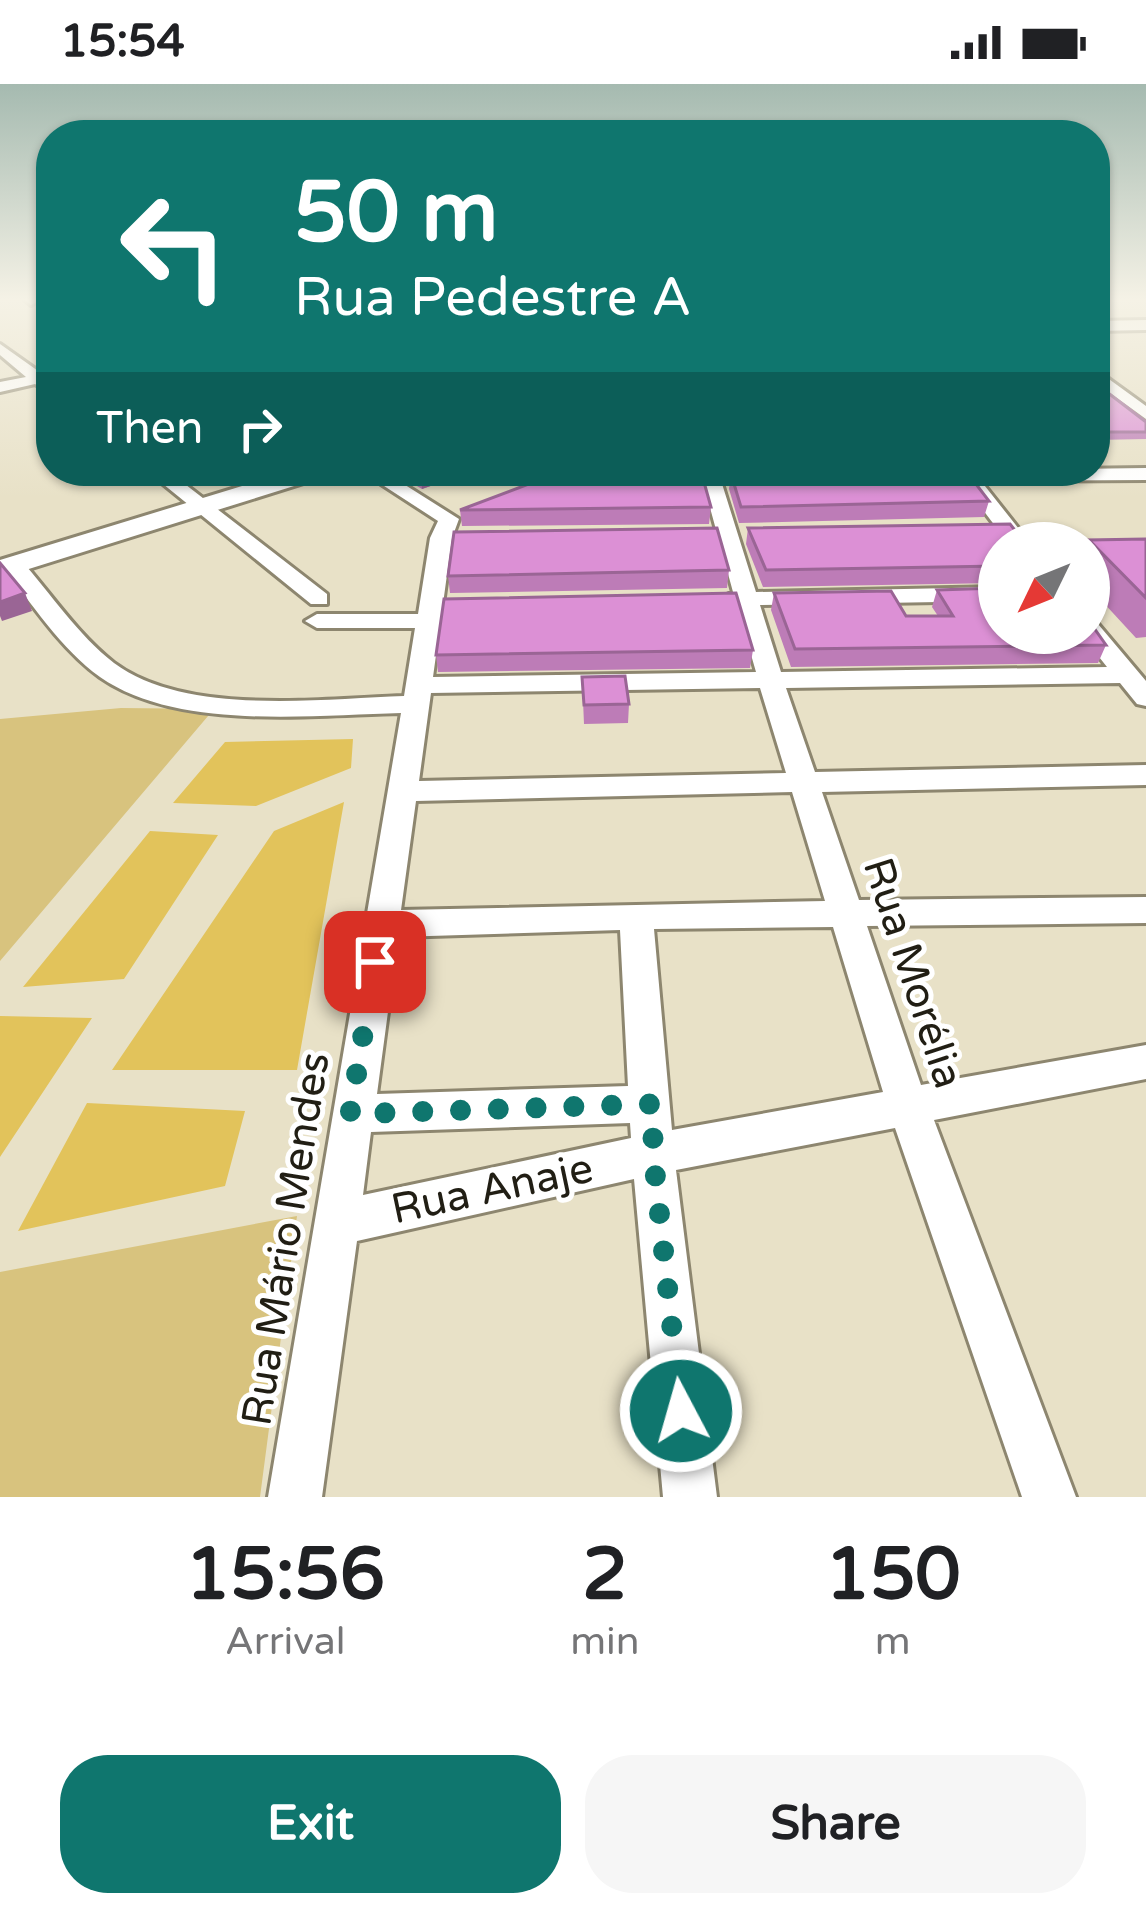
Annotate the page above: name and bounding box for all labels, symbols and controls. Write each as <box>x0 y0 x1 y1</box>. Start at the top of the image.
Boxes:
text: 15:54 <box>60 15 185 69</box>
text: 50 m <box>294 163 498 264</box>
icon: left <box>96 168 252 324</box>
text: Rua Pedestre A <box>294 265 692 330</box>
icon: right <box>227 396 293 462</box>
text: Then <box>96 402 203 456</box>
north arrow <box>978 522 1110 654</box>
map controls <box>978 522 1110 654</box>
street label: Rua Morélia <box>852 851 974 1095</box>
pin <box>324 911 426 1013</box>
icon: arrive <box>342 929 408 995</box>
street label: Rua Mário Mendes <box>231 1049 341 1429</box>
street label: Rua Anaje <box>387 1143 597 1235</box>
position arrow <box>618 1348 744 1474</box>
text: 15:56 <box>185 1532 385 1619</box>
text: 2 <box>582 1532 628 1619</box>
text: 150 <box>825 1532 961 1619</box>
text: Arrival <box>225 1618 345 1665</box>
text: min <box>570 1618 640 1665</box>
text: m <box>875 1618 911 1665</box>
button: Exit <box>60 1755 561 1893</box>
button: Share <box>585 1755 1086 1893</box>

